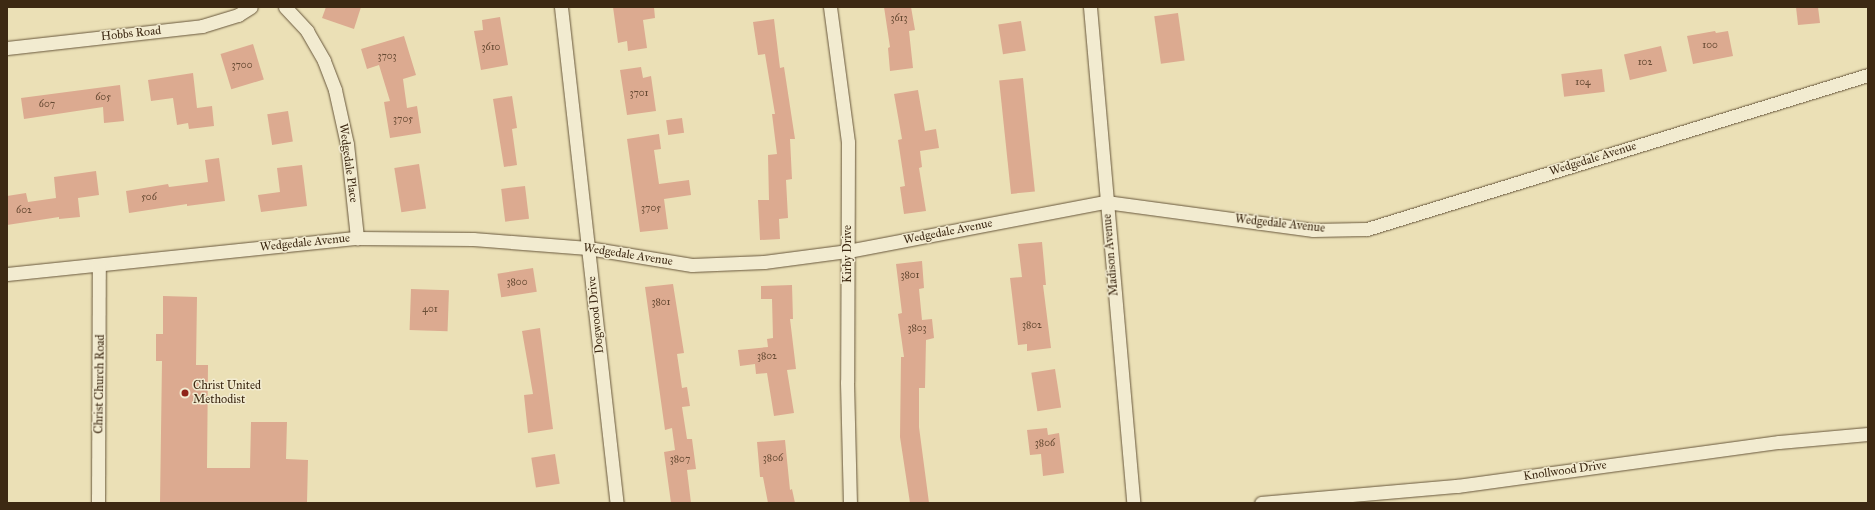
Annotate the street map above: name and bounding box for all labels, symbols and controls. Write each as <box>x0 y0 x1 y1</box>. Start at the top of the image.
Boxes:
house number: 3613 <box>890 13 908 25</box>
street label: Hobbs Road <box>100 24 162 44</box>
house number: 100 <box>1702 40 1718 52</box>
house number: 3610 <box>482 42 500 54</box>
house number: 3703 <box>377 51 397 63</box>
house number: 102 <box>1638 57 1652 69</box>
house number: 3700 <box>232 60 252 72</box>
house number: 104 <box>1575 77 1591 89</box>
house number: 3701 <box>629 88 649 100</box>
house number: 605 <box>95 92 111 104</box>
house number: 607 <box>39 99 55 111</box>
house number: 3705 <box>393 114 413 126</box>
street label: Wedgedale Place <box>335 123 361 203</box>
street label: Wedgedale Avenue <box>1548 139 1638 179</box>
house number: 506 <box>141 192 157 204</box>
house number: 3705 <box>641 203 661 215</box>
house number: 602 <box>16 205 32 217</box>
street label: Wedgedale Avenue <box>1234 212 1326 236</box>
street label: Madison Avenue <box>1100 213 1122 297</box>
street label: Wedgedale Avenue <box>902 216 994 248</box>
street label: Kirby Drive <box>841 225 855 283</box>
street label: Wedgedale Avenue <box>259 231 351 255</box>
street label: Wedgedale Avenue <box>582 241 674 269</box>
house number: 3801 <box>901 270 919 282</box>
street label: Dogwood Drive <box>585 276 607 354</box>
house number: 3800 <box>507 277 527 289</box>
house number: 3801 <box>652 297 670 309</box>
house number: 401 <box>422 304 438 316</box>
house number: 3802 <box>1022 320 1042 332</box>
house number: 3803 <box>907 323 927 335</box>
street label: Christ Church Road <box>92 334 108 434</box>
house number: 3802 <box>757 351 777 363</box>
place label: Christ United Methodist <box>193 379 261 407</box>
marker: Christ United Methodist <box>180 388 190 398</box>
house number: 3806 <box>1035 438 1055 450</box>
house number: 3806 <box>763 453 783 465</box>
house number: 3807 <box>670 454 690 466</box>
street label: Knollwood Drive <box>1522 458 1608 484</box>

